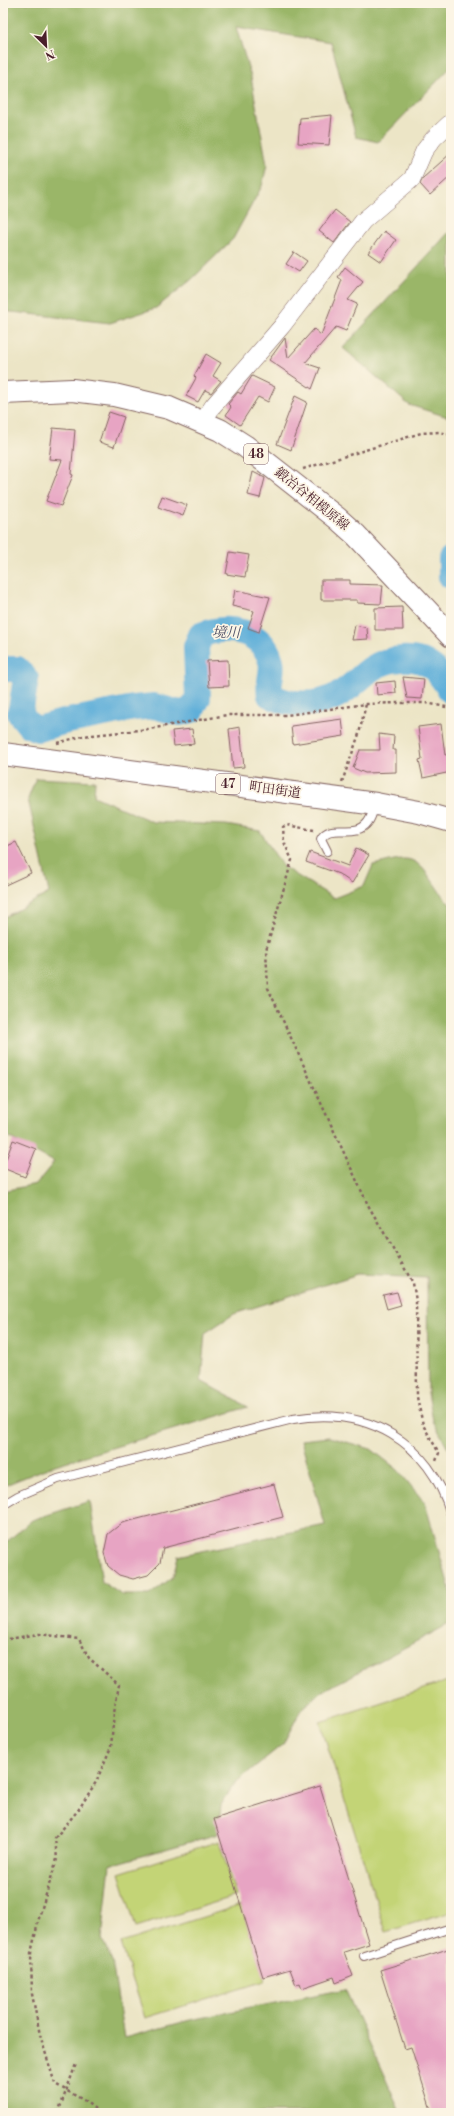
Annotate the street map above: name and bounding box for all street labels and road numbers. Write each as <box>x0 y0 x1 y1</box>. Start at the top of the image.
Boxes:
road number: 48 <box>244 444 268 464</box>
street label: 鍛冶谷相模原線 <box>272 464 352 534</box>
road number: 47 <box>216 774 240 794</box>
street label: 町田街道 <box>248 778 302 802</box>

